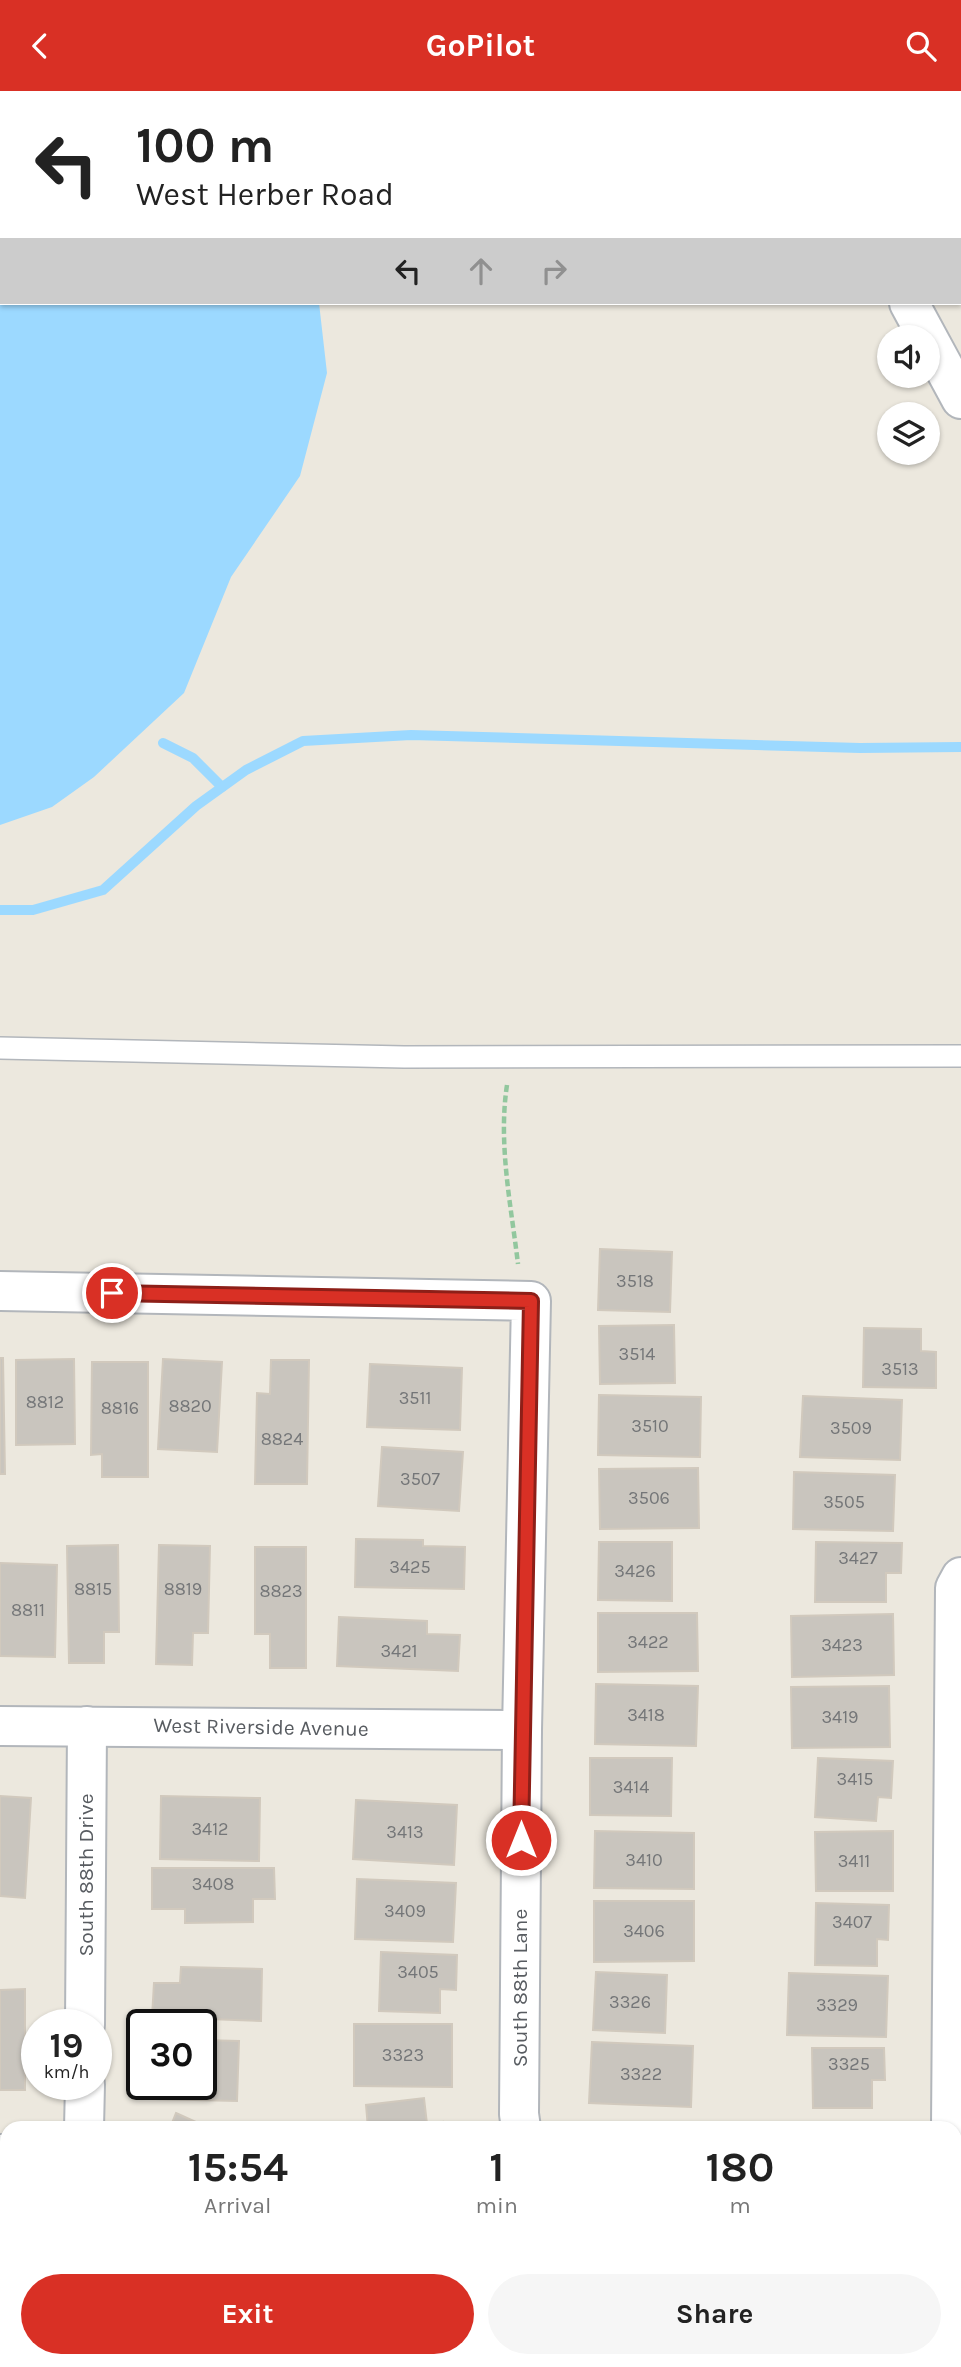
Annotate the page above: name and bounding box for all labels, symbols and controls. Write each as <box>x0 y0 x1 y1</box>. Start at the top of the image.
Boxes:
icon: back <box>21 27 59 65</box>
text: GoPilot <box>426 27 535 64</box>
icon: search <box>902 27 940 65</box>
text: 100 m <box>136 117 274 174</box>
icon: left <box>21 119 112 210</box>
text: West Herber Road <box>136 176 394 213</box>
icon: left <box>389 252 427 290</box>
icon: ahead <box>462 252 500 290</box>
icon: right <box>535 252 573 290</box>
map controls <box>877 325 940 465</box>
button: sound <box>877 325 940 388</box>
button: layers <box>877 402 940 465</box>
pin <box>82 1263 142 1323</box>
house number: 3518 <box>616 1270 654 1292</box>
icon: arrive <box>93 1274 131 1312</box>
house number: 3514 <box>619 1343 655 1365</box>
house number: 3513 <box>881 1358 919 1380</box>
house number: 3511 <box>399 1387 431 1409</box>
house number: 8812 <box>26 1391 64 1413</box>
house number: 8820 <box>168 1395 212 1417</box>
house number: 8816 <box>101 1397 139 1419</box>
house number: 3510 <box>631 1415 669 1437</box>
house number: 3509 <box>830 1417 872 1439</box>
house number: 8824 <box>261 1428 303 1450</box>
house number: 3507 <box>400 1468 441 1490</box>
house number: 3506 <box>628 1487 670 1509</box>
house number: 3505 <box>823 1491 865 1513</box>
house number: 3427 <box>838 1547 878 1569</box>
house number: 3425 <box>389 1556 431 1578</box>
house number: 3426 <box>614 1560 656 1582</box>
house number: 8815 <box>74 1578 112 1600</box>
house number: 8819 <box>164 1578 202 1600</box>
house number: 8823 <box>259 1580 303 1602</box>
house number: 8811 <box>11 1599 45 1621</box>
house number: 3422 <box>627 1631 669 1653</box>
house number: 3423 <box>821 1634 863 1656</box>
house number: 3421 <box>380 1640 418 1662</box>
house number: 3418 <box>627 1704 665 1726</box>
house number: 3419 <box>821 1706 859 1728</box>
street label: West Riverside Avenue <box>153 1713 369 1741</box>
house number: 3415 <box>837 1768 873 1790</box>
house number: 3414 <box>613 1776 649 1798</box>
street label: South 88th Drive <box>74 1794 98 1956</box>
position arrow <box>484 1803 558 1877</box>
house number: 3412 <box>191 1818 229 1840</box>
house number: 3413 <box>386 1821 424 1843</box>
house number: 3410 <box>625 1849 663 1871</box>
house number: 3411 <box>838 1850 870 1872</box>
house number: 3408 <box>192 1873 234 1895</box>
house number: 3409 <box>384 1900 426 1922</box>
street label: South 88th Lane <box>508 1909 532 2067</box>
house number: 3407 <box>832 1911 872 1933</box>
house number: 3406 <box>623 1920 665 1942</box>
house number: 3405 <box>397 1961 439 1983</box>
house number: 3326 <box>609 1991 651 2013</box>
house number: 3329 <box>816 1994 858 2016</box>
speed limit sign: 30 <box>126 2009 217 2100</box>
text: 19 <box>50 2025 83 2066</box>
house number: 3323 <box>382 2044 424 2066</box>
house number: 3325 <box>828 2053 870 2075</box>
text: km/h <box>44 2061 89 2083</box>
house number: 3322 <box>620 2063 662 2085</box>
text: 15:54 <box>188 2142 288 2192</box>
text: 1 <box>489 2142 504 2192</box>
text: 180 <box>706 2142 774 2192</box>
text: Arrival <box>204 2192 271 2219</box>
text: min <box>476 2192 518 2219</box>
text: m <box>729 2192 751 2219</box>
button: Exit <box>21 2274 474 2354</box>
button: Share <box>488 2274 941 2354</box>

